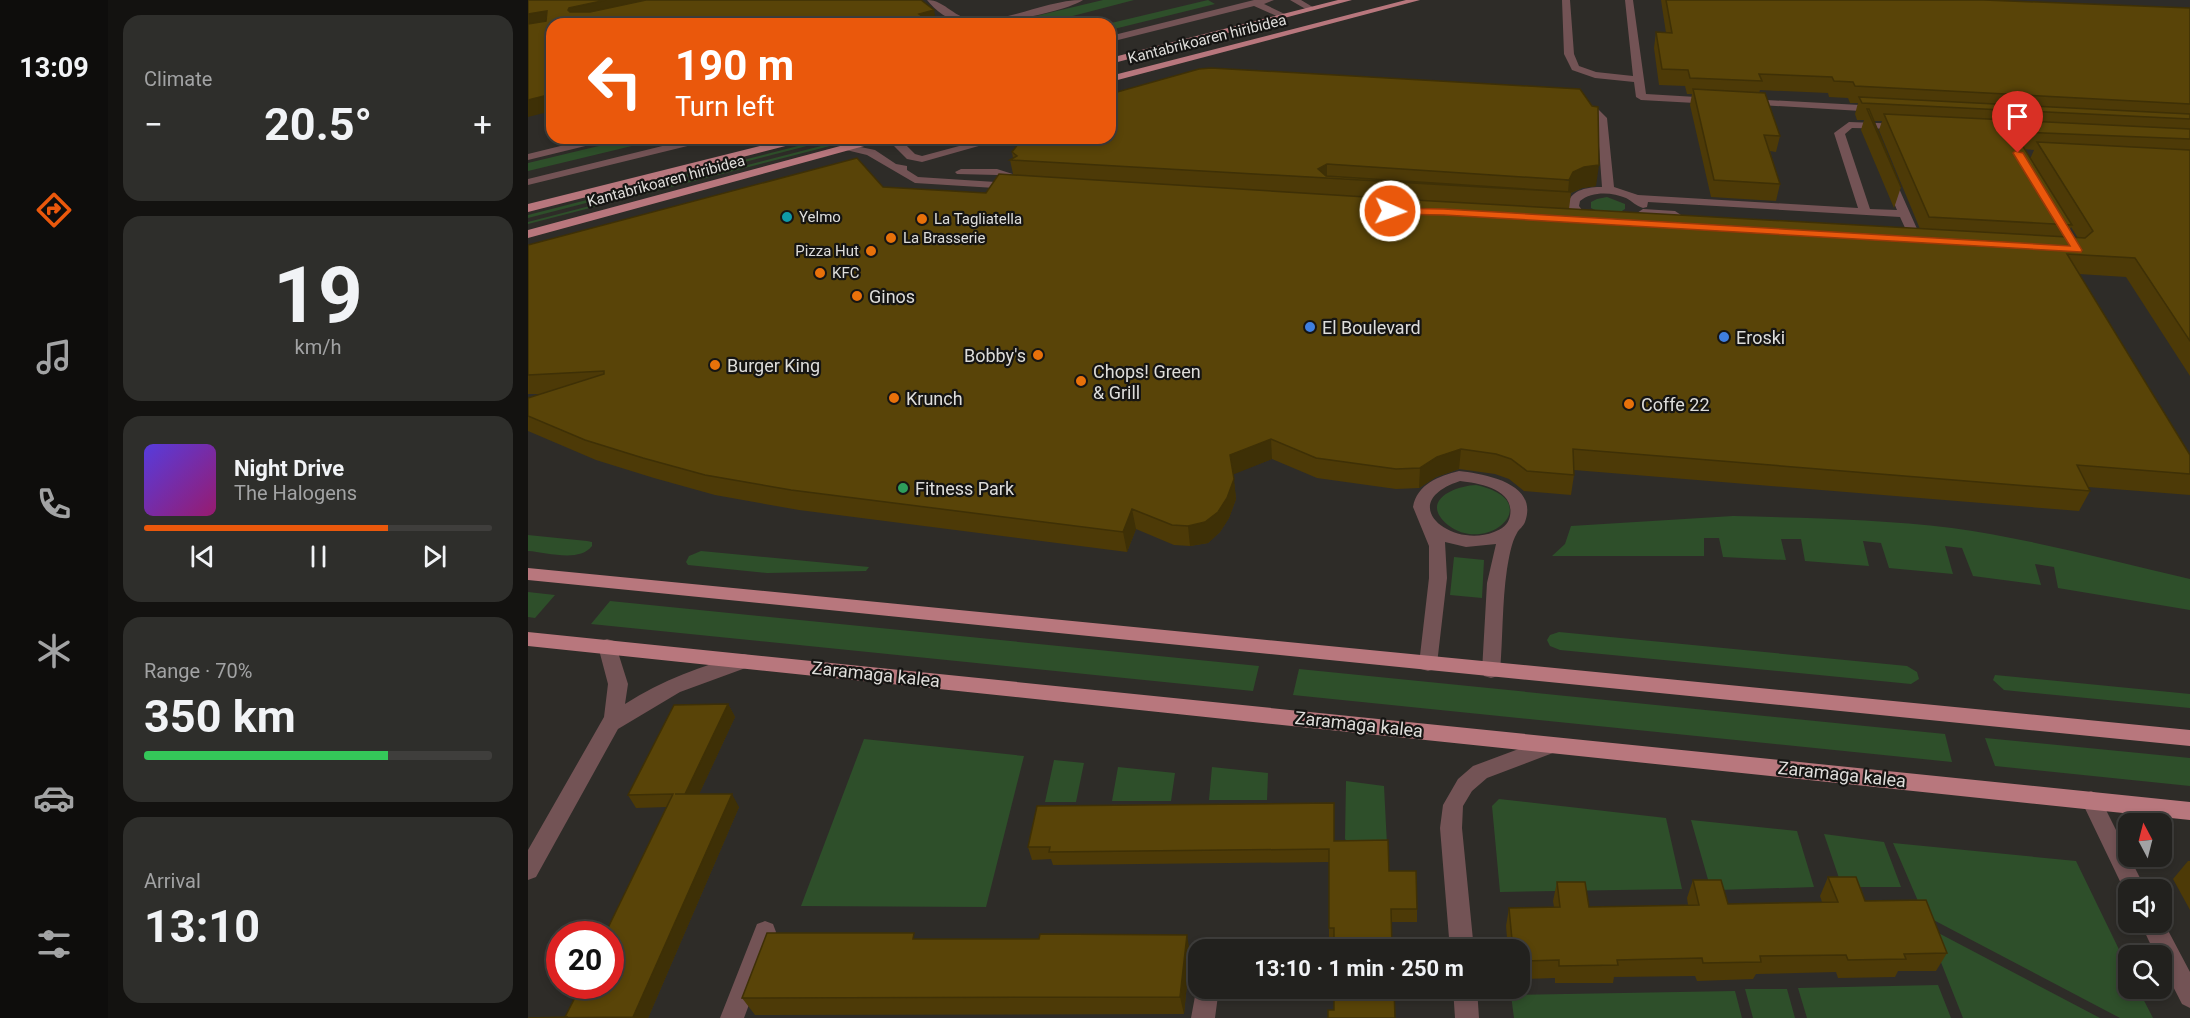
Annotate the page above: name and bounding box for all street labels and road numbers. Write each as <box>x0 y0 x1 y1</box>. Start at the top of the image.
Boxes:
street label: Kantabrikoaren hiribidea <box>1126 11 1288 67</box>
street label: Kantabrikoaren hiribidea <box>585 151 747 211</box>
street label: Zaramaga kalea <box>811 657 941 691</box>
street label: Zaramaga kalea <box>1294 707 1424 741</box>
street label: Zaramaga kalea <box>1777 757 1907 791</box>

